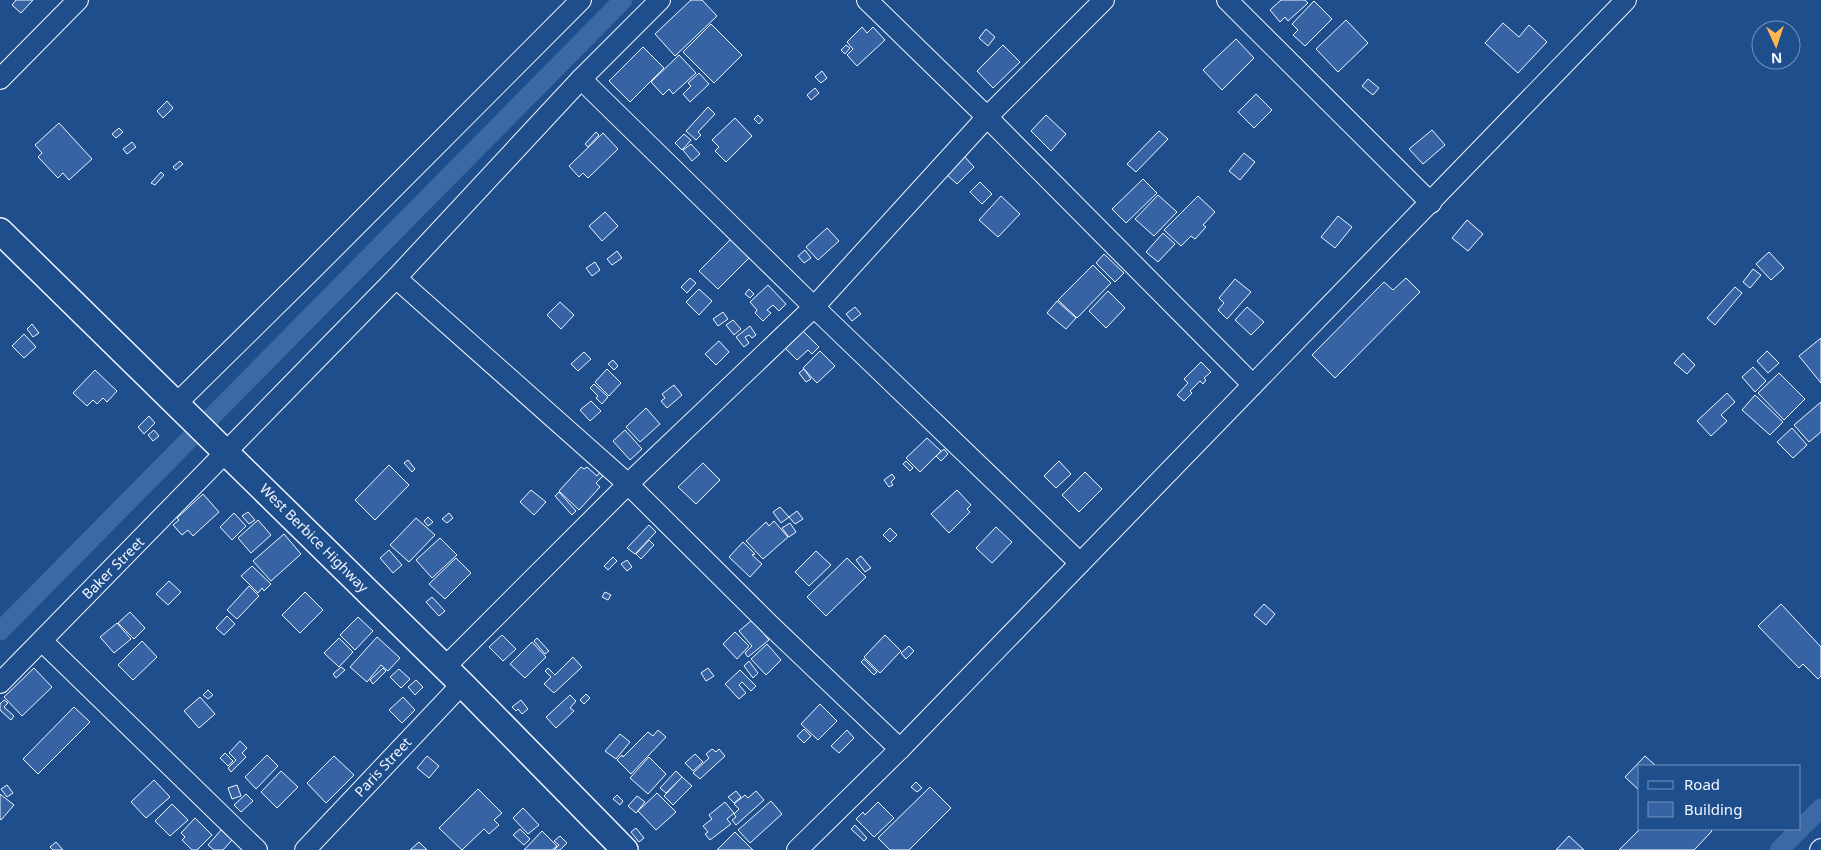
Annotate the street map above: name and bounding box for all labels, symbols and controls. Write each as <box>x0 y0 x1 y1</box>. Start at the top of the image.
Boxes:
north arrow <box>1751 20 1801 70</box>
text: N <box>1771 49 1783 68</box>
street label: West Berbice Highway <box>256 479 373 597</box>
street label: Baker Street <box>77 532 148 603</box>
street label: Paris Street <box>350 733 415 801</box>
legend <box>1638 765 1801 830</box>
text: Road <box>1684 774 1720 794</box>
text: Building <box>1684 799 1742 819</box>

